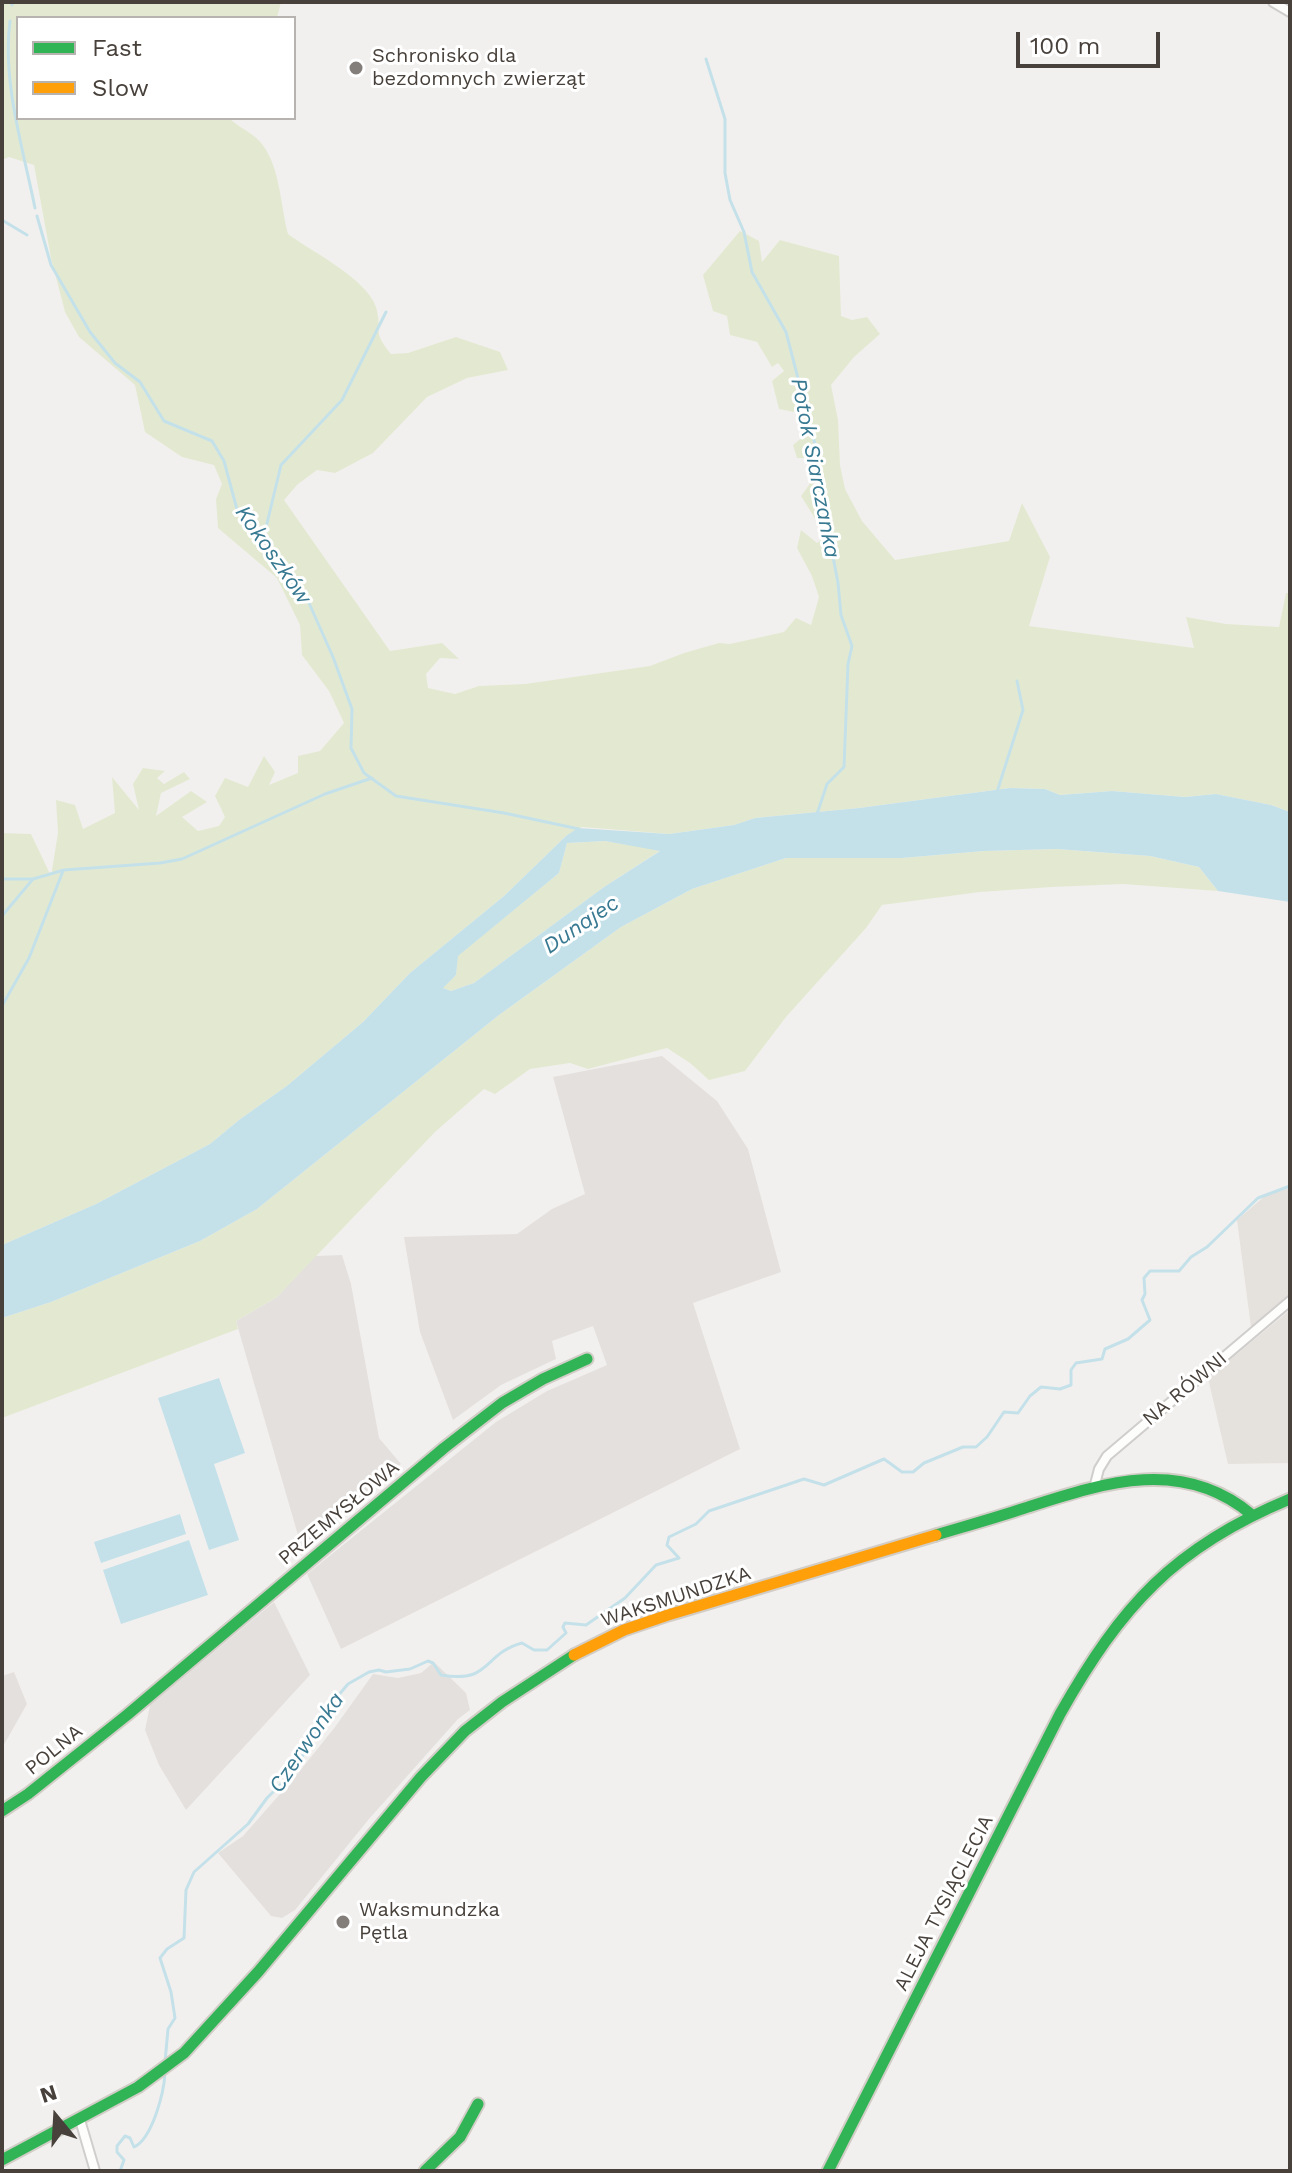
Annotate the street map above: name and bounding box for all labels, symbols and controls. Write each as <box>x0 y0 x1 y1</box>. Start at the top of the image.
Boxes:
legend <box>16 16 296 120</box>
scale bar <box>1020 16 1164 66</box>
text: 100 m <box>1030 32 1100 60</box>
text: Fast <box>92 34 142 62</box>
place label: Schronisko dla bezdomnych zwierząt <box>372 44 585 91</box>
marker: Schronisko dla bezdomnych zwierząt <box>347 59 365 77</box>
text: Slow <box>92 74 149 102</box>
water label: Potok Siarczanka <box>785 376 845 560</box>
water label: Kokoszków <box>229 500 317 610</box>
water label: Dunajec <box>538 890 624 960</box>
street label: NA RÓWNI <box>1138 1347 1232 1431</box>
street label: PRZEMYSŁOWA <box>274 1455 404 1571</box>
street label: WAKSMUNDZKA <box>598 1561 754 1633</box>
water label: Czerwonka <box>264 1688 350 1798</box>
street label: POLNA <box>20 1720 88 1780</box>
street label: ALEJA TYSIĄCLECIA <box>889 1811 999 1995</box>
place label: Waksmundzka Pętla <box>359 1898 500 1945</box>
marker: Waksmundzka Pętla <box>334 1913 352 1931</box>
north arrow <box>16 2077 96 2157</box>
text: N <box>37 2079 60 2108</box>

